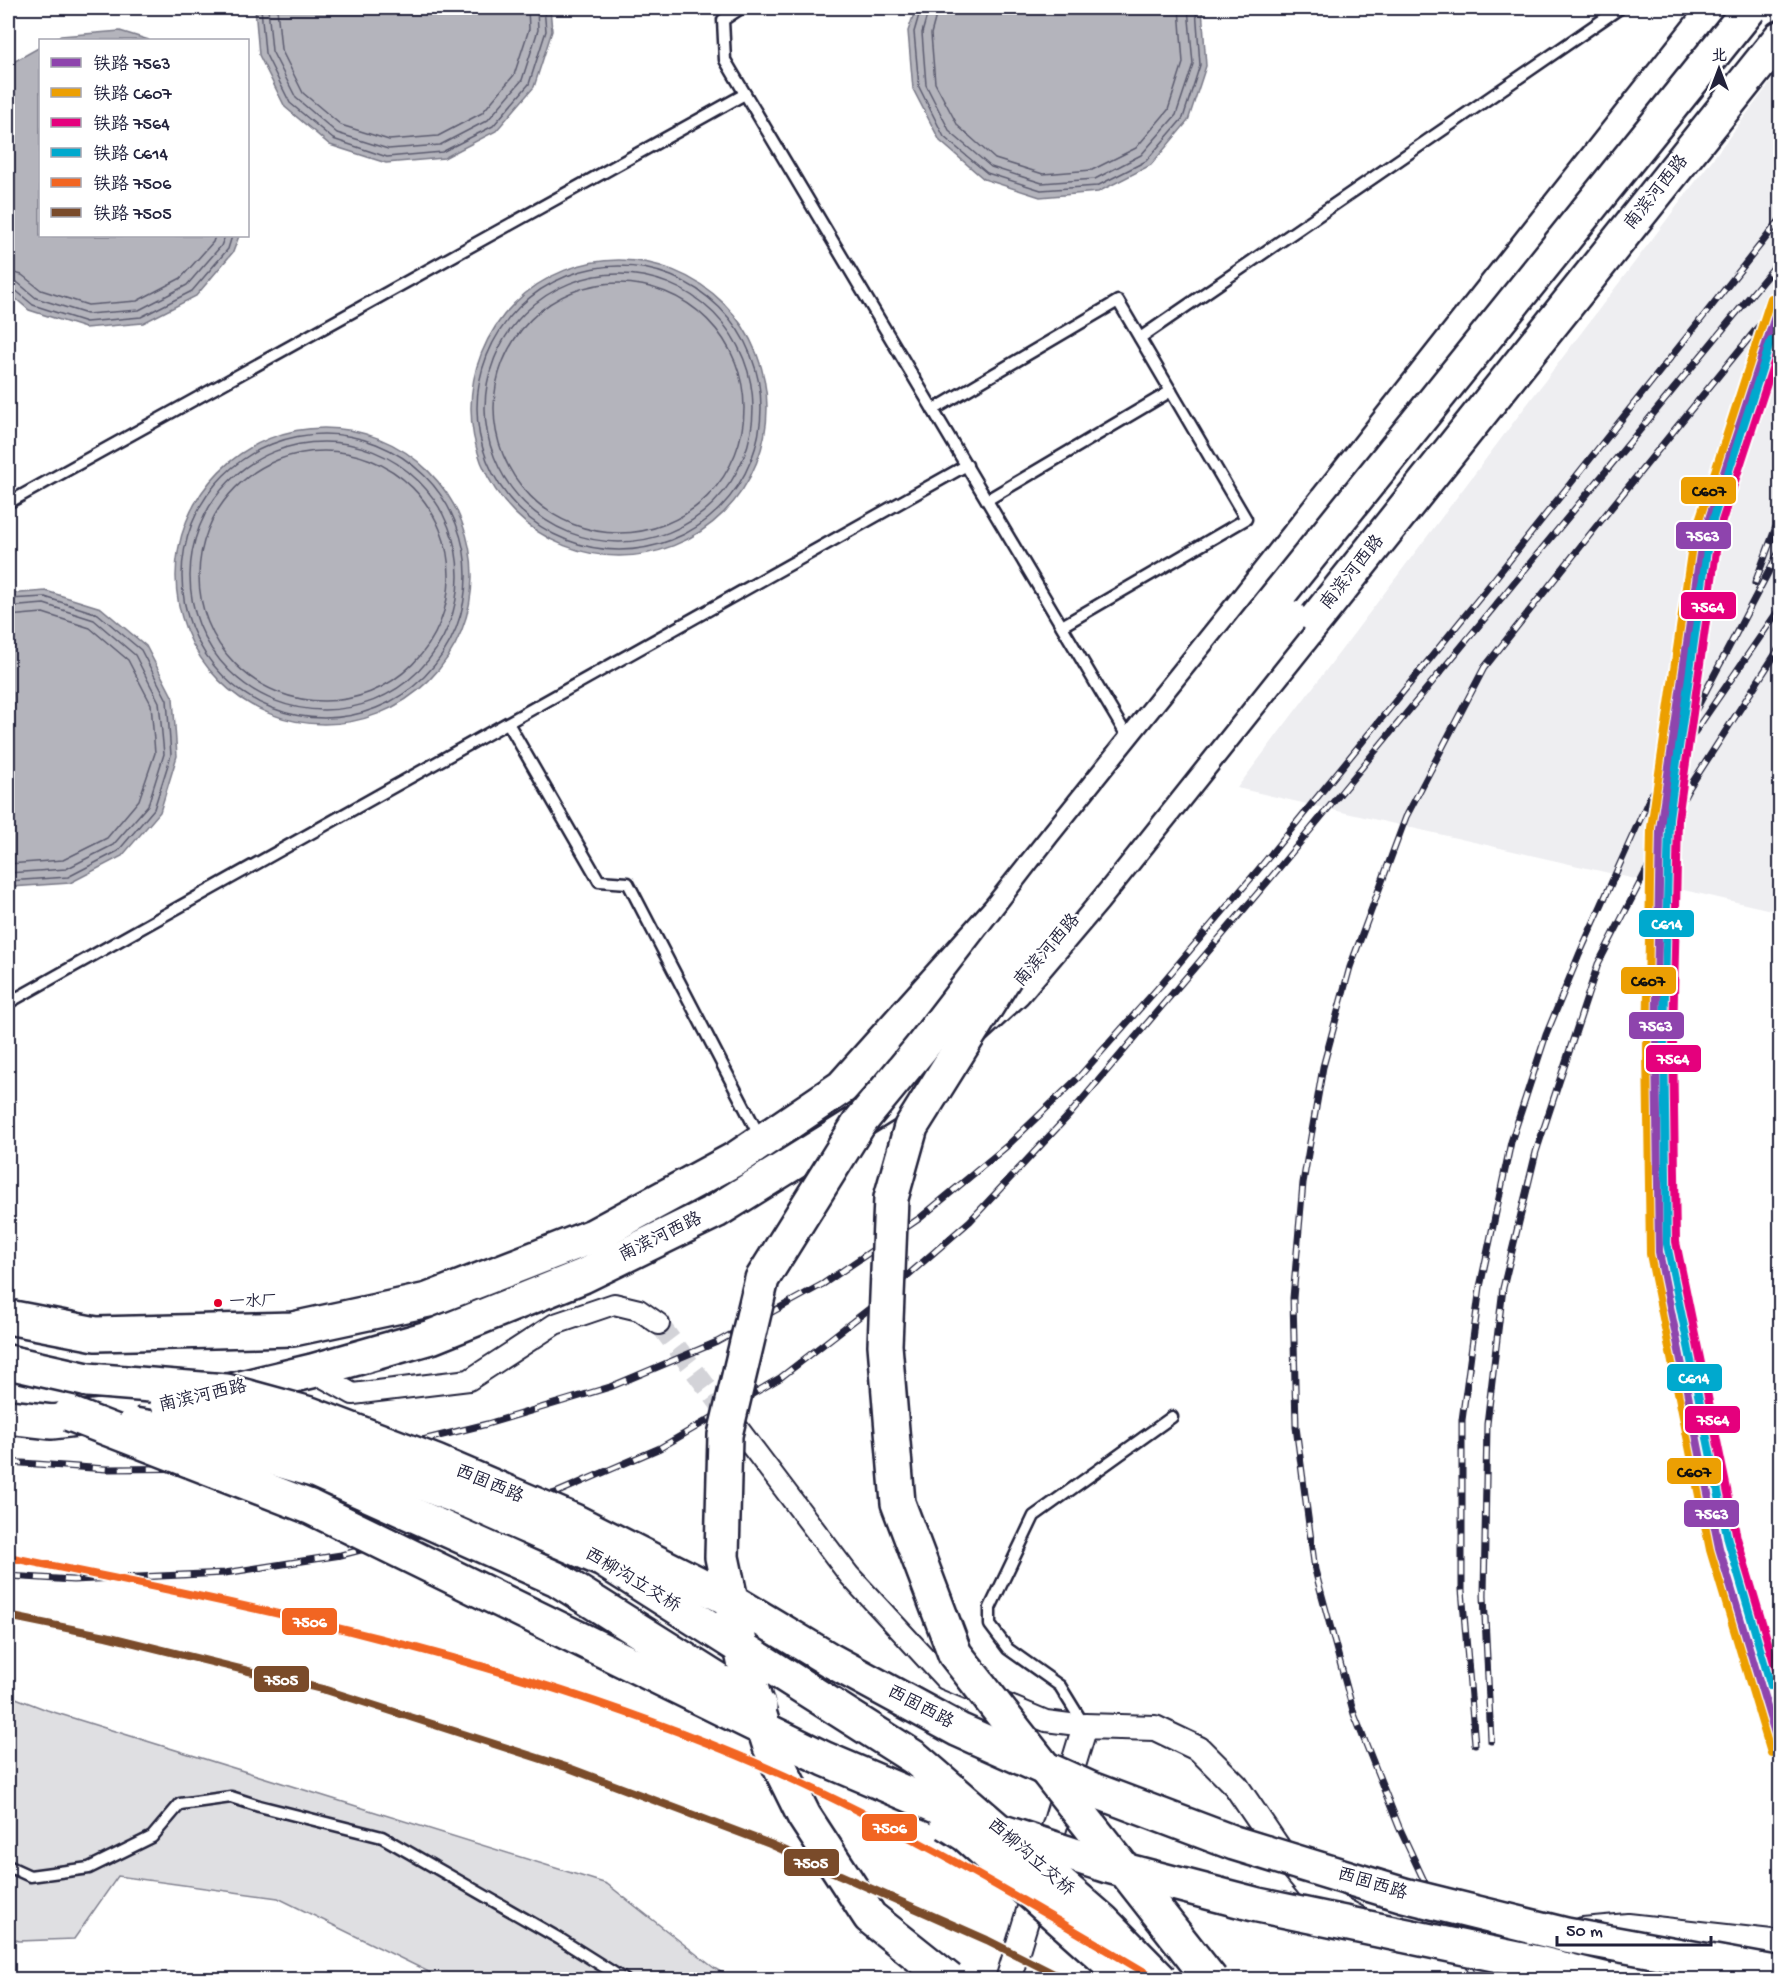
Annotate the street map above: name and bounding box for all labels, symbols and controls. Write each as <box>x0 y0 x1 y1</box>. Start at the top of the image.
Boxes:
legend <box>39 39 249 237</box>
north arrow <box>1689 39 1749 99</box>
text: 北 <box>1711 47 1727 67</box>
text: 铁路 7563 <box>93 54 171 76</box>
text: 铁路 C607 <box>93 84 172 106</box>
text: 铁路 7564 <box>93 114 170 136</box>
text: 铁路 C614 <box>93 144 168 166</box>
street label: 南滨河西路 <box>1620 151 1693 235</box>
text: 铁路 7506 <box>93 174 172 196</box>
text: 铁路 7505 <box>93 204 172 226</box>
line badge: C607 <box>1680 476 1737 505</box>
text: C607 <box>1691 484 1727 503</box>
line badge: 7563 <box>1675 521 1732 550</box>
text: 7563 <box>1685 529 1720 548</box>
street label: 南滨河西路 <box>1316 531 1389 615</box>
line badge: 7564 <box>1680 591 1737 620</box>
text: 7564 <box>1691 600 1725 619</box>
street label: 南滨河西路 <box>1010 909 1085 992</box>
line badge: C614 <box>1638 909 1695 938</box>
text: C614 <box>1651 917 1683 936</box>
line badge: C607 <box>1620 966 1677 995</box>
text: C607 <box>1630 974 1666 993</box>
line badge: 7563 <box>1628 1011 1685 1040</box>
text: 7563 <box>1638 1019 1673 1038</box>
line badge: 7564 <box>1645 1044 1702 1073</box>
text: 7564 <box>1656 1052 1690 1071</box>
street label: 南滨河西路 <box>616 1208 706 1267</box>
place label: 一水厂 <box>229 1292 277 1313</box>
marker: 一水厂 <box>212 1297 224 1309</box>
line badge: C614 <box>1666 1363 1723 1392</box>
text: C614 <box>1678 1371 1710 1390</box>
street label: 南滨河西路 <box>157 1376 249 1417</box>
line badge: 7564 <box>1684 1405 1741 1434</box>
text: 7564 <box>1696 1413 1730 1432</box>
line badge: C607 <box>1666 1457 1722 1485</box>
street label: 西固西路 <box>452 1460 527 1509</box>
text: C607 <box>1676 1465 1712 1484</box>
line badge: 7563 <box>1683 1499 1740 1528</box>
text: 7563 <box>1694 1507 1729 1526</box>
street label: 西柳沟立交桥 <box>580 1543 684 1618</box>
line badge: 7506 <box>281 1607 338 1636</box>
text: 7506 <box>292 1615 328 1634</box>
line badge: 7505 <box>253 1665 310 1693</box>
text: 7505 <box>263 1673 299 1692</box>
street label: 西固西路 <box>883 1681 957 1734</box>
line badge: 7506 <box>861 1813 918 1842</box>
street label: 西柳沟立交桥 <box>982 1814 1078 1901</box>
text: 7506 <box>872 1821 908 1840</box>
line badge: 7505 <box>783 1848 840 1877</box>
text: 7505 <box>793 1856 829 1875</box>
street label: 西固西路 <box>1335 1863 1410 1906</box>
scale bar <box>1557 1909 1712 1947</box>
text: 50 m <box>1566 1922 1603 1943</box>

